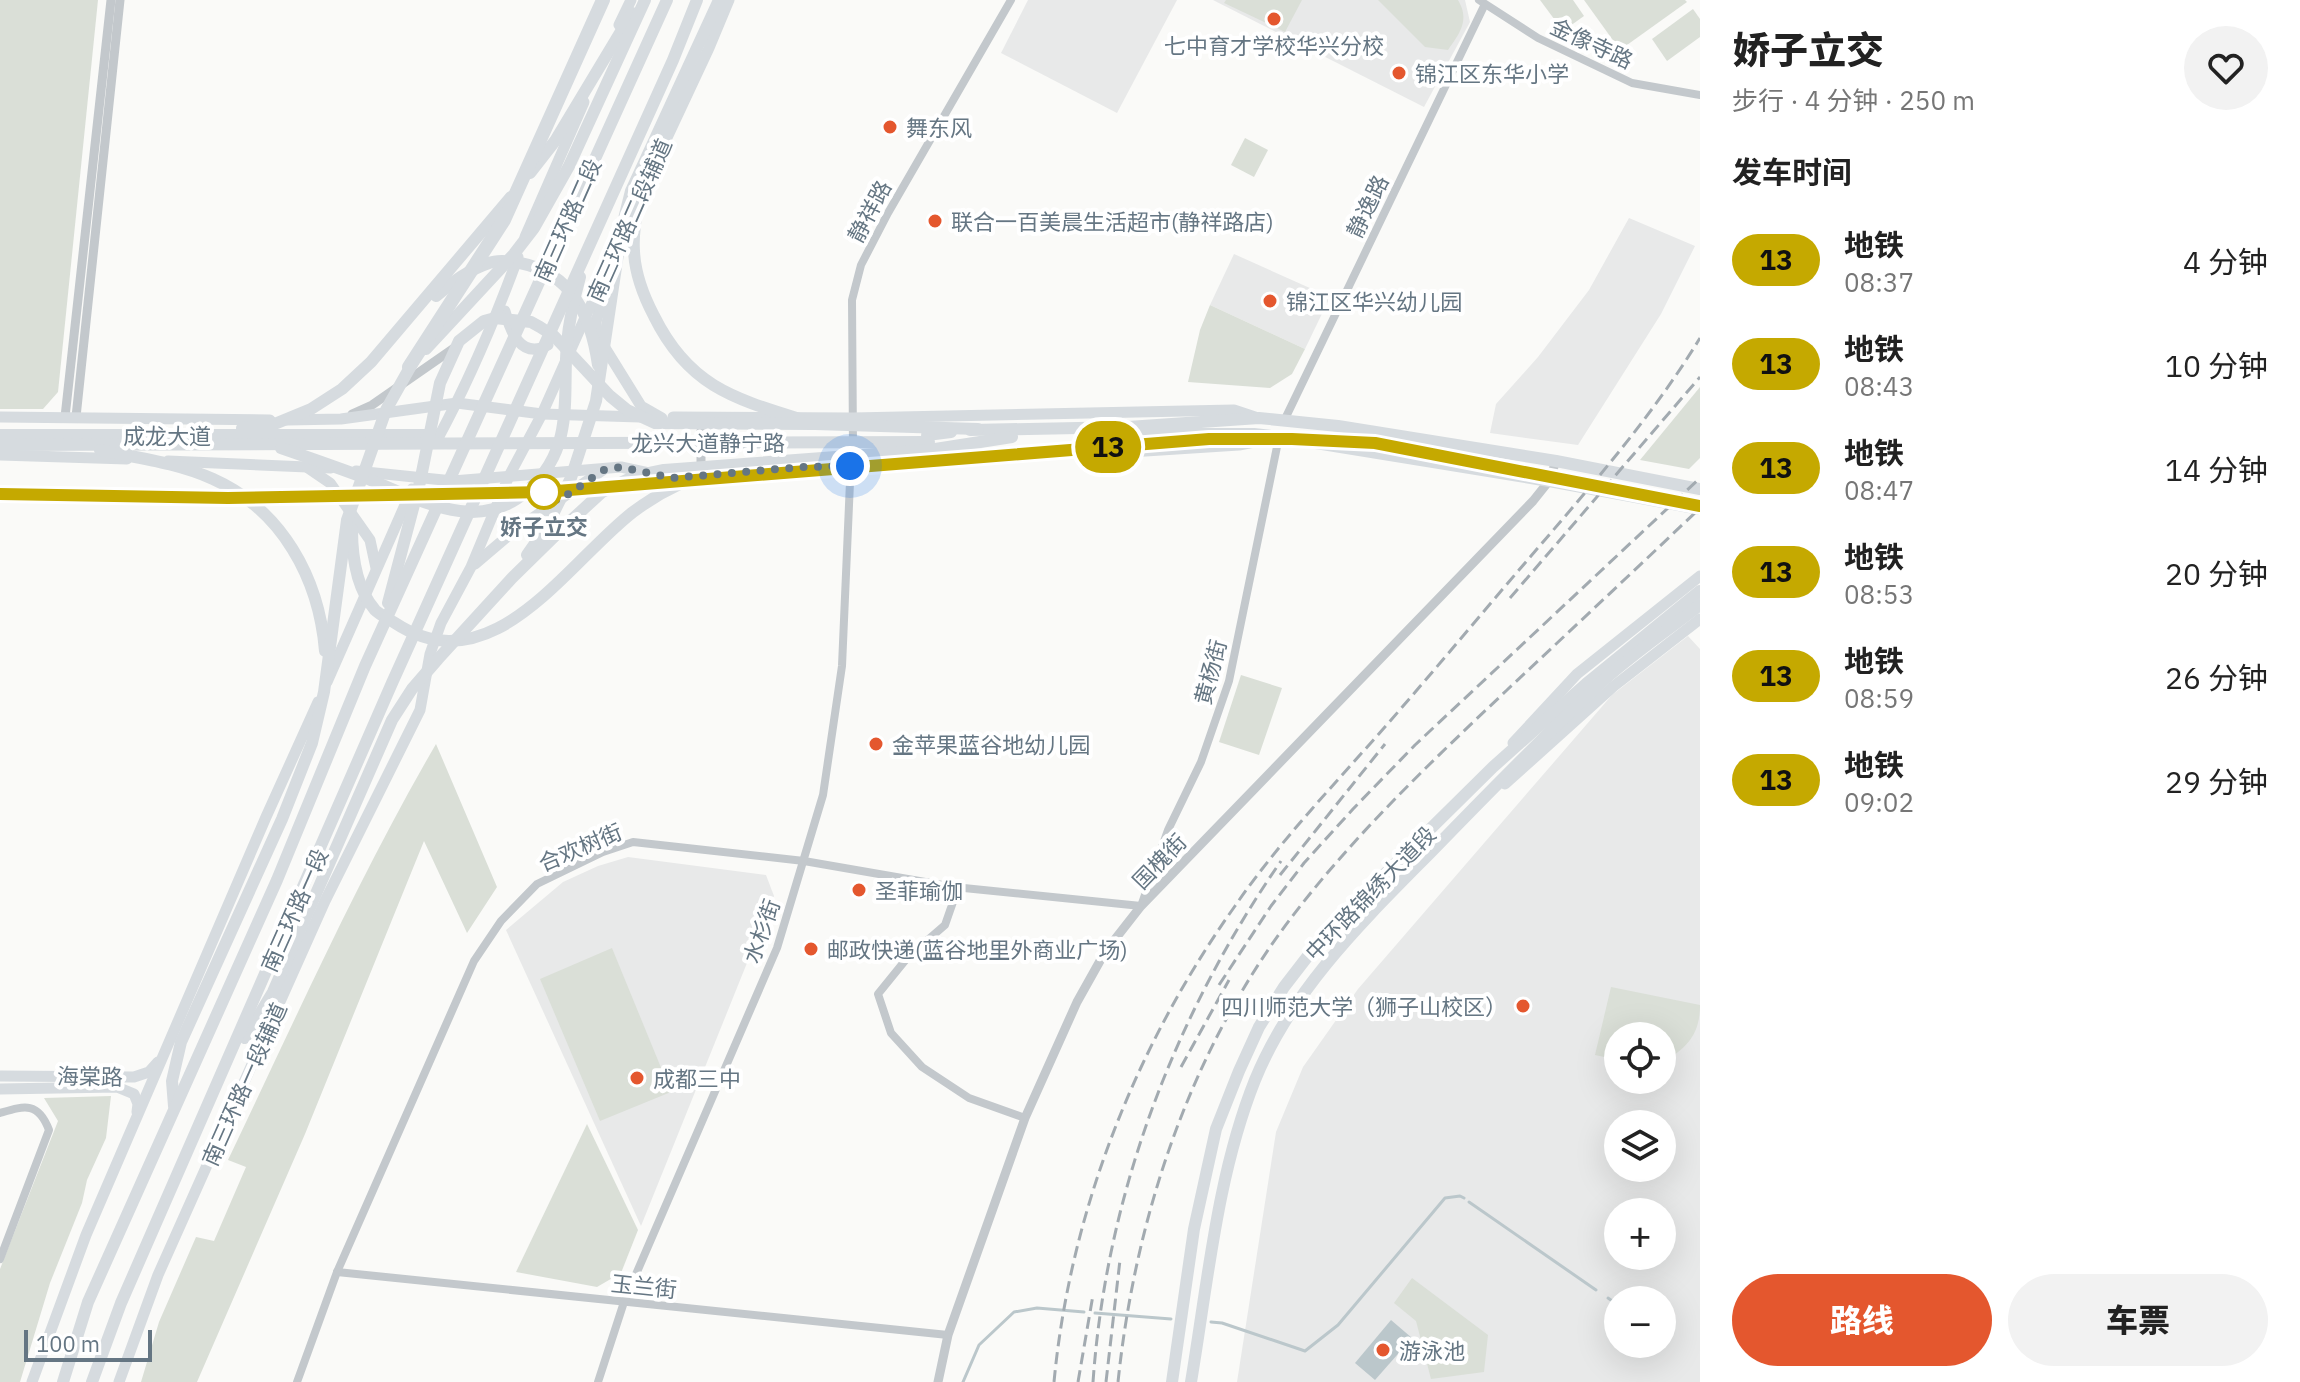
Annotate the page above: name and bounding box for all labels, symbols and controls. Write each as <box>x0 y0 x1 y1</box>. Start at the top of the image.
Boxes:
marker: 七中育才学校华兴分校 <box>1265 10 1283 28</box>
street label: 金像寺路 <box>1546 11 1638 75</box>
text: 娇子立交 <box>1732 25 1884 74</box>
button: heart <box>2184 26 2268 110</box>
place label: 七中育才学校华兴分校 <box>1164 31 1384 60</box>
place label: 锦江区东华小学 <box>1415 59 1569 88</box>
marker: 锦江区东华小学 <box>1390 64 1408 82</box>
text: 步行 · 4 分钟 · 250 m <box>1732 83 1975 117</box>
place label: 舞东风 <box>906 113 972 142</box>
marker: 舞东风 <box>881 118 899 136</box>
street label: 南三环路二段辅道 <box>580 134 678 306</box>
text: 发车时间 <box>1732 152 1852 191</box>
street label: 南三环路二段 <box>527 154 607 286</box>
street label: 静逸路 <box>1339 170 1395 242</box>
street label: 静祥路 <box>841 175 897 247</box>
place label: 联合一百美晨生活超市(静祥路店) <box>951 207 1274 236</box>
marker: 联合一百美晨生活超市(静祥路店) <box>926 212 944 230</box>
text: 地铁 <box>1844 225 1904 264</box>
text: 13 <box>1759 241 1793 278</box>
text: 4 分钟 <box>2183 242 2268 281</box>
text: 08:37 <box>1844 265 1914 299</box>
place label: 锦江区华兴幼儿园 <box>1286 287 1462 316</box>
marker: 锦江区华兴幼儿园 <box>1261 292 1279 310</box>
text: 地铁 <box>1844 329 1904 368</box>
text: 13 <box>1759 345 1793 382</box>
text: 10 分钟 <box>2165 346 2268 385</box>
text: 08:43 <box>1844 369 1914 403</box>
street label: 成龙大道 <box>123 421 211 450</box>
line badge: 13 <box>1072 421 1144 473</box>
street label: 龙兴大道静宁路 <box>631 428 785 457</box>
text: 13 <box>1091 428 1125 465</box>
text: 地铁 <box>1844 433 1904 472</box>
your location <box>830 446 870 486</box>
text: 13 <box>1759 449 1793 486</box>
text: 14 分钟 <box>2165 450 2268 489</box>
text: 08:47 <box>1844 473 1914 507</box>
marker: 娇子立交 <box>527 475 561 509</box>
place label: 娇子立交 <box>500 512 588 541</box>
text: 地铁 <box>1844 537 1904 576</box>
text: 13 <box>1759 553 1793 590</box>
text: 20 分钟 <box>2165 554 2268 593</box>
text: 08:53 <box>1844 577 1914 611</box>
street label: 黄杨街 <box>1187 636 1233 708</box>
text: 地铁 <box>1844 641 1904 680</box>
text: 13 <box>1759 657 1793 694</box>
text: 26 分钟 <box>2165 658 2268 697</box>
text: 08:59 <box>1844 681 1914 715</box>
place label: 金苹果蓝谷地幼儿园 <box>892 730 1090 759</box>
marker: 金苹果蓝谷地幼儿园 <box>867 735 885 753</box>
text: 地铁 <box>1844 745 1904 784</box>
text: 13 <box>1759 761 1793 798</box>
text: 29 分钟 <box>2165 762 2268 801</box>
text: 09:02 <box>1844 785 1914 819</box>
street label: 合欢树街 <box>534 816 626 878</box>
street label: 中环路锦绣大道段 <box>1298 820 1442 966</box>
street label: 国槐街 <box>1126 827 1192 895</box>
street label: 南三环路一段 <box>254 844 334 976</box>
place label: 圣菲瑜伽 <box>875 876 963 905</box>
marker: 圣菲瑜伽 <box>850 881 868 899</box>
street label: 水杉街 <box>736 895 786 967</box>
place label: 邮政快递(蓝谷地里外商业广场) <box>827 935 1128 964</box>
marker: 邮政快递(蓝谷地里外商业广场) <box>802 940 820 958</box>
place label: 四川师范大学（狮子山校区） <box>1221 992 1507 1021</box>
marker: 四川师范大学（狮子山校区） <box>1514 997 1532 1015</box>
street label: 南三环路一段辅道 <box>195 998 293 1170</box>
map controls <box>1604 1022 1676 1358</box>
button: locate <box>1604 1022 1676 1094</box>
street label: 海棠路 <box>57 1061 123 1091</box>
place label: 成都三中 <box>653 1064 741 1093</box>
marker: 成都三中 <box>628 1069 646 1087</box>
button: layers <box>1604 1110 1676 1182</box>
button: + <box>1604 1198 1676 1270</box>
street label: 玉兰街 <box>610 1268 678 1304</box>
button: 路线 <box>1732 1274 1992 1366</box>
button: 车票 <box>2008 1274 2268 1366</box>
button: − <box>1604 1286 1676 1358</box>
scale bar <box>24 1326 152 1362</box>
text: 100 m <box>36 1329 100 1358</box>
place label: 游泳池 <box>1399 1336 1465 1365</box>
marker: 游泳池 <box>1374 1341 1392 1359</box>

